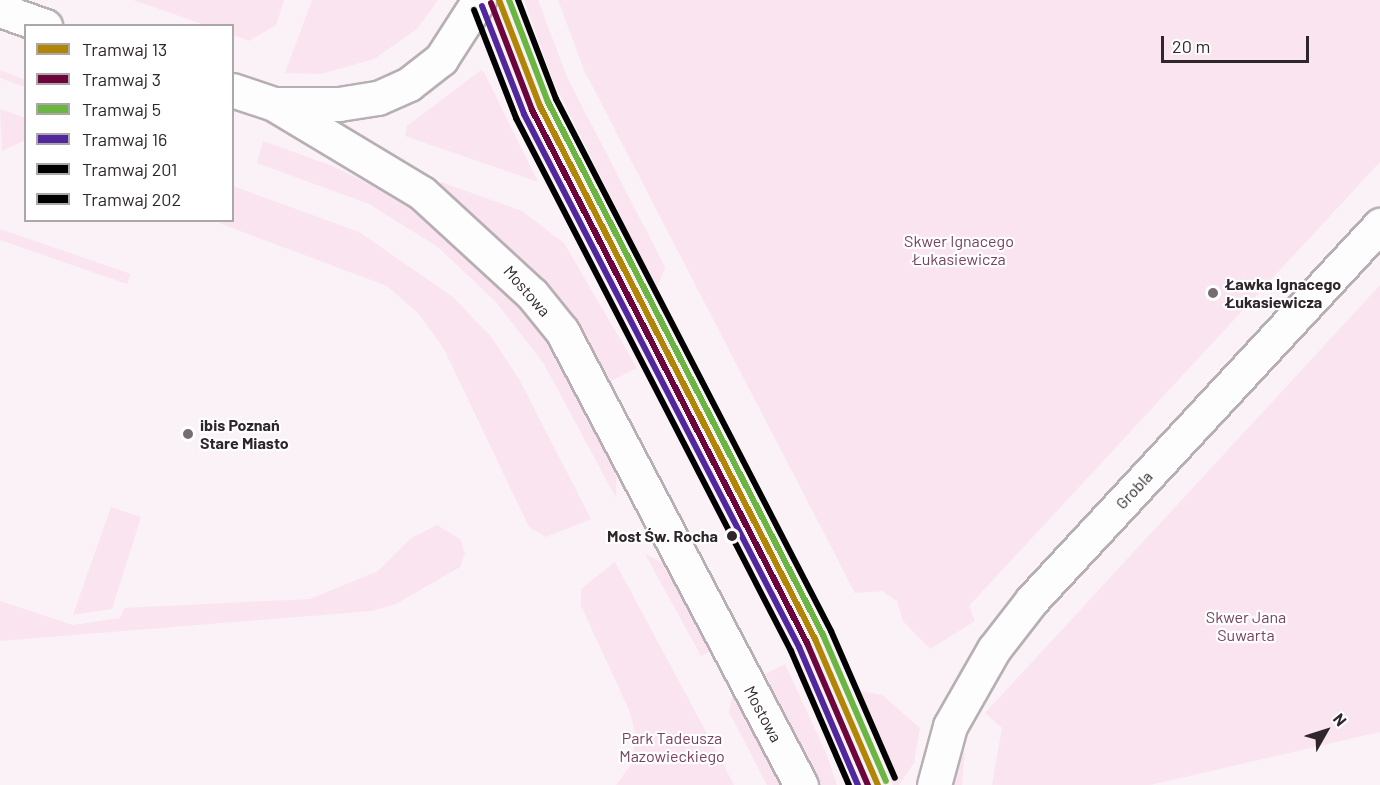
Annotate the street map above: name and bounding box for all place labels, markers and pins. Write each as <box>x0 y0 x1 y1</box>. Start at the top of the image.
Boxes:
place label: Ławka Ignacego Łukasiewicza <box>1225 274 1341 312</box>
marker: Ławka Ignacego Łukasiewicza <box>1206 286 1220 300</box>
place label: ibis Poznań Stare Miasto <box>200 415 289 453</box>
marker: ibis Poznań Stare Miasto <box>181 427 195 441</box>
place label: Most Św. Rocha <box>607 526 718 546</box>
marker: Most Św. Rocha <box>723 527 741 545</box>

